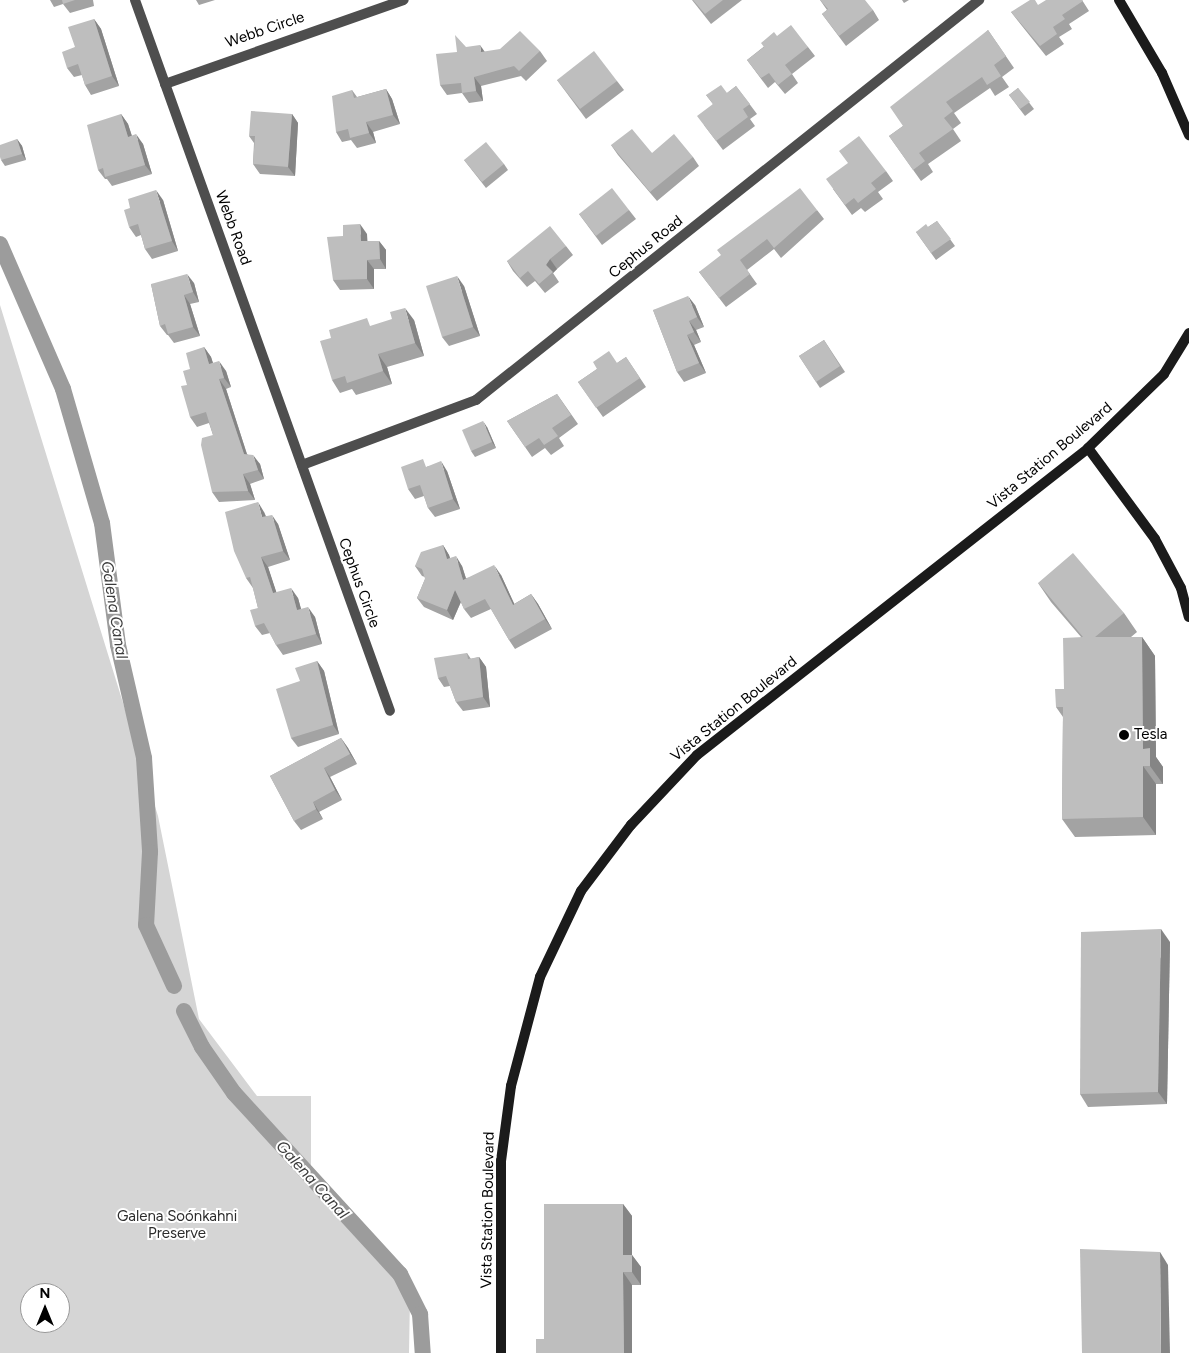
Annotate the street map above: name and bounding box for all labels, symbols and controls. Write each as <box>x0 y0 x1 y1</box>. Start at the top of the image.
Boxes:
street label: Webb Circle <box>223 8 307 52</box>
street label: Webb Road <box>211 188 255 268</box>
street label: Cephus Road <box>605 212 687 282</box>
street label: Vista Station Boulevard <box>984 399 1116 513</box>
street label: Cephus Circle <box>334 536 384 630</box>
water label: Galena Canal <box>97 560 131 660</box>
street label: Vista Station Boulevard <box>667 653 801 765</box>
place label: Tesla <box>1134 726 1167 744</box>
marker: Tesla <box>1118 729 1130 741</box>
street label: Vista Station Boulevard <box>478 1131 498 1289</box>
water label: Galena Canal <box>272 1137 352 1223</box>
park label: Galena Soónkahni Preserve <box>117 1207 237 1242</box>
north arrow <box>20 1283 70 1333</box>
text: N <box>40 1285 50 1302</box>

